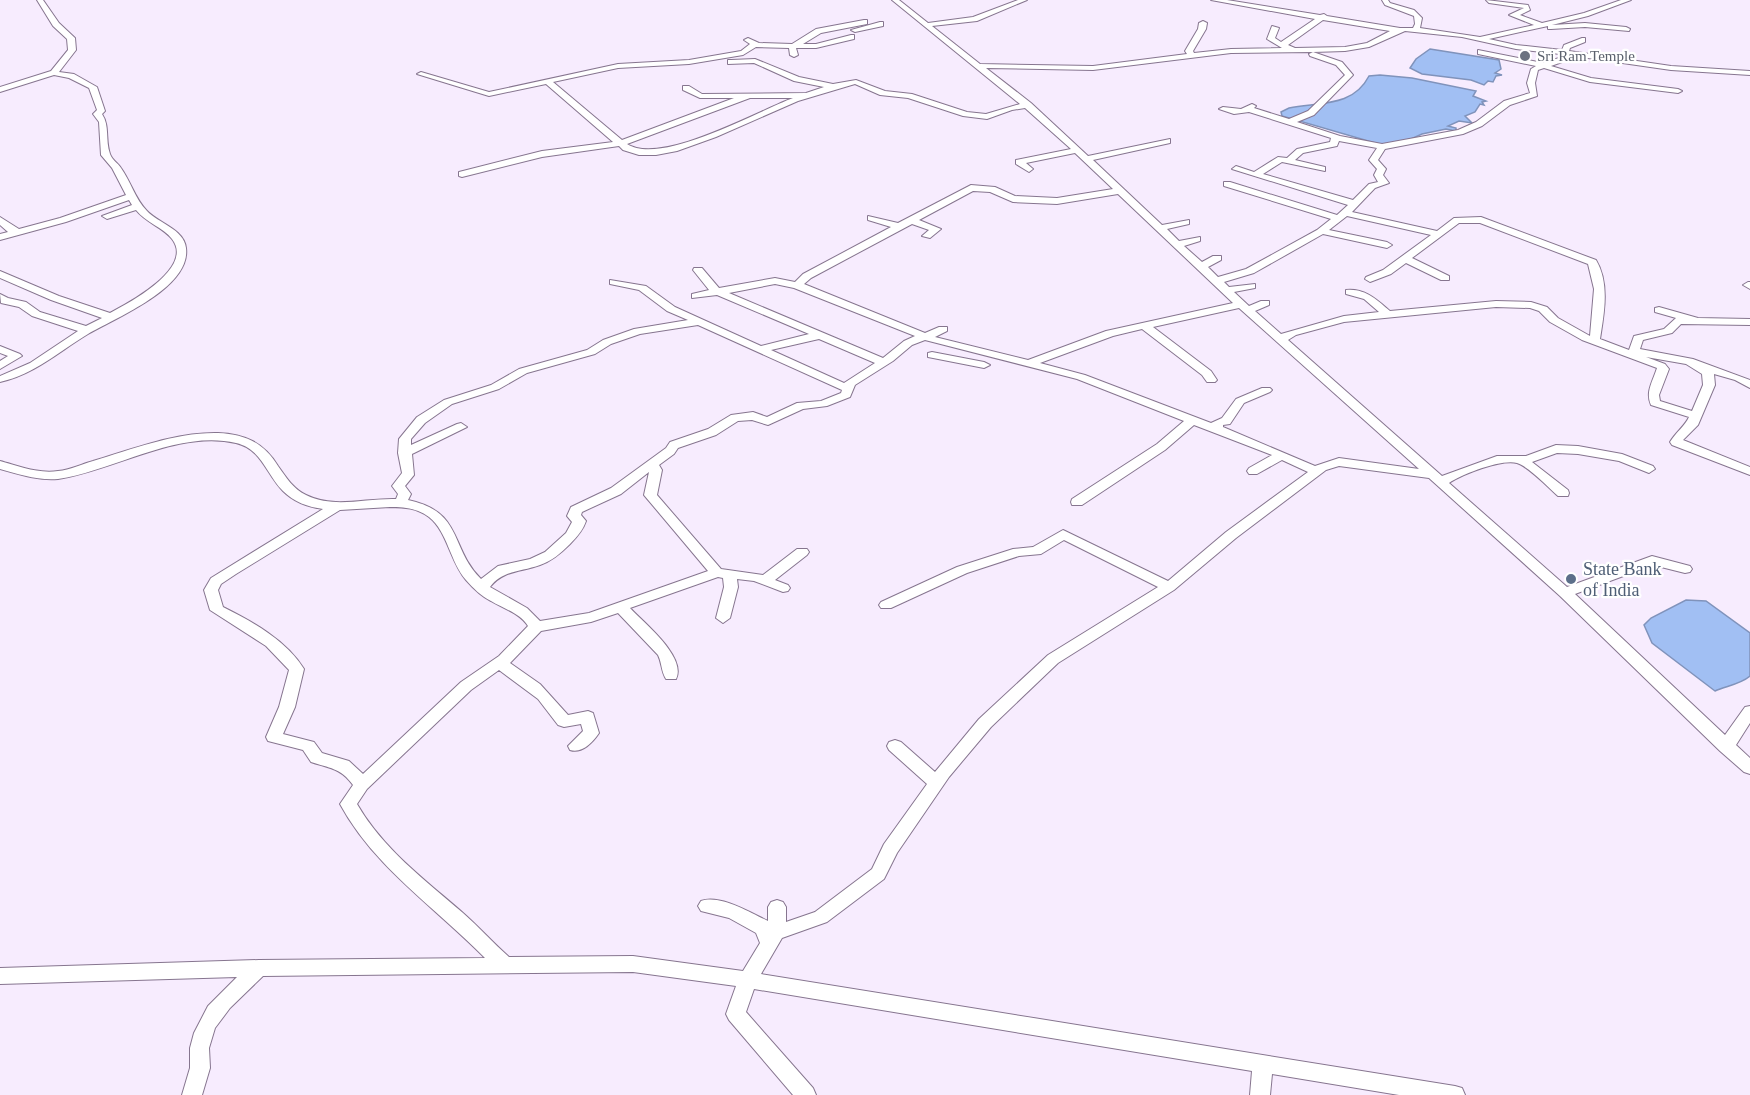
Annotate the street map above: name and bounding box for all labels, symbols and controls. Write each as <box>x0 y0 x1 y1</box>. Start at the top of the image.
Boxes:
place label: Sri Ram Temple <box>1537 48 1635 64</box>
marker: Sri Ram Temple <box>1518 49 1532 63</box>
place label: State Bank of India <box>1583 559 1662 600</box>
marker: State Bank of India <box>1564 572 1578 586</box>

